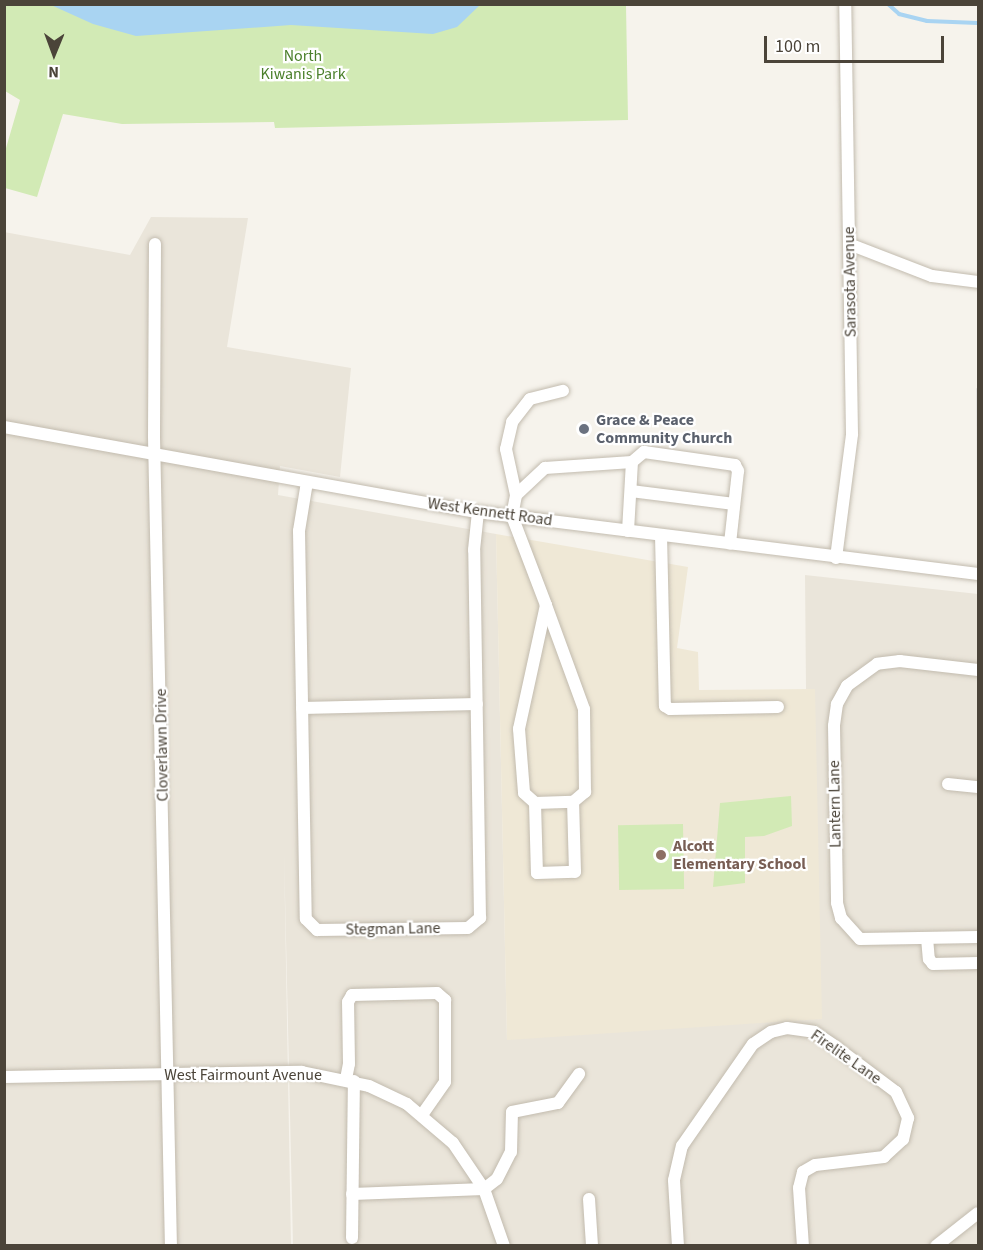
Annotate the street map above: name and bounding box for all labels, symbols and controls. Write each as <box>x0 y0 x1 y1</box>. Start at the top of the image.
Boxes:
north arrow <box>24 24 84 84</box>
scale bar <box>767 24 947 62</box>
text: 100 m <box>775 34 820 59</box>
park label: North Kiwanis Park <box>260 46 346 84</box>
text: N <box>48 61 59 83</box>
street label: Sarasota Avenue <box>839 227 861 337</box>
place label: Grace & Peace Community Church <box>596 410 732 448</box>
marker: Grace & Peace Community Church <box>577 422 591 436</box>
street label: West Kennett Road <box>426 494 554 530</box>
street label: Cloverlawn Drive <box>151 688 173 802</box>
street label: Lantern Lane <box>825 760 845 848</box>
place label: Alcott Elementary School <box>673 836 806 874</box>
marker: Alcott Elementary School <box>654 848 668 862</box>
street label: Stegman Lane <box>345 919 441 939</box>
street label: Firelite Lane <box>807 1026 885 1088</box>
street label: West Fairmount Avenue <box>164 1065 322 1085</box>

